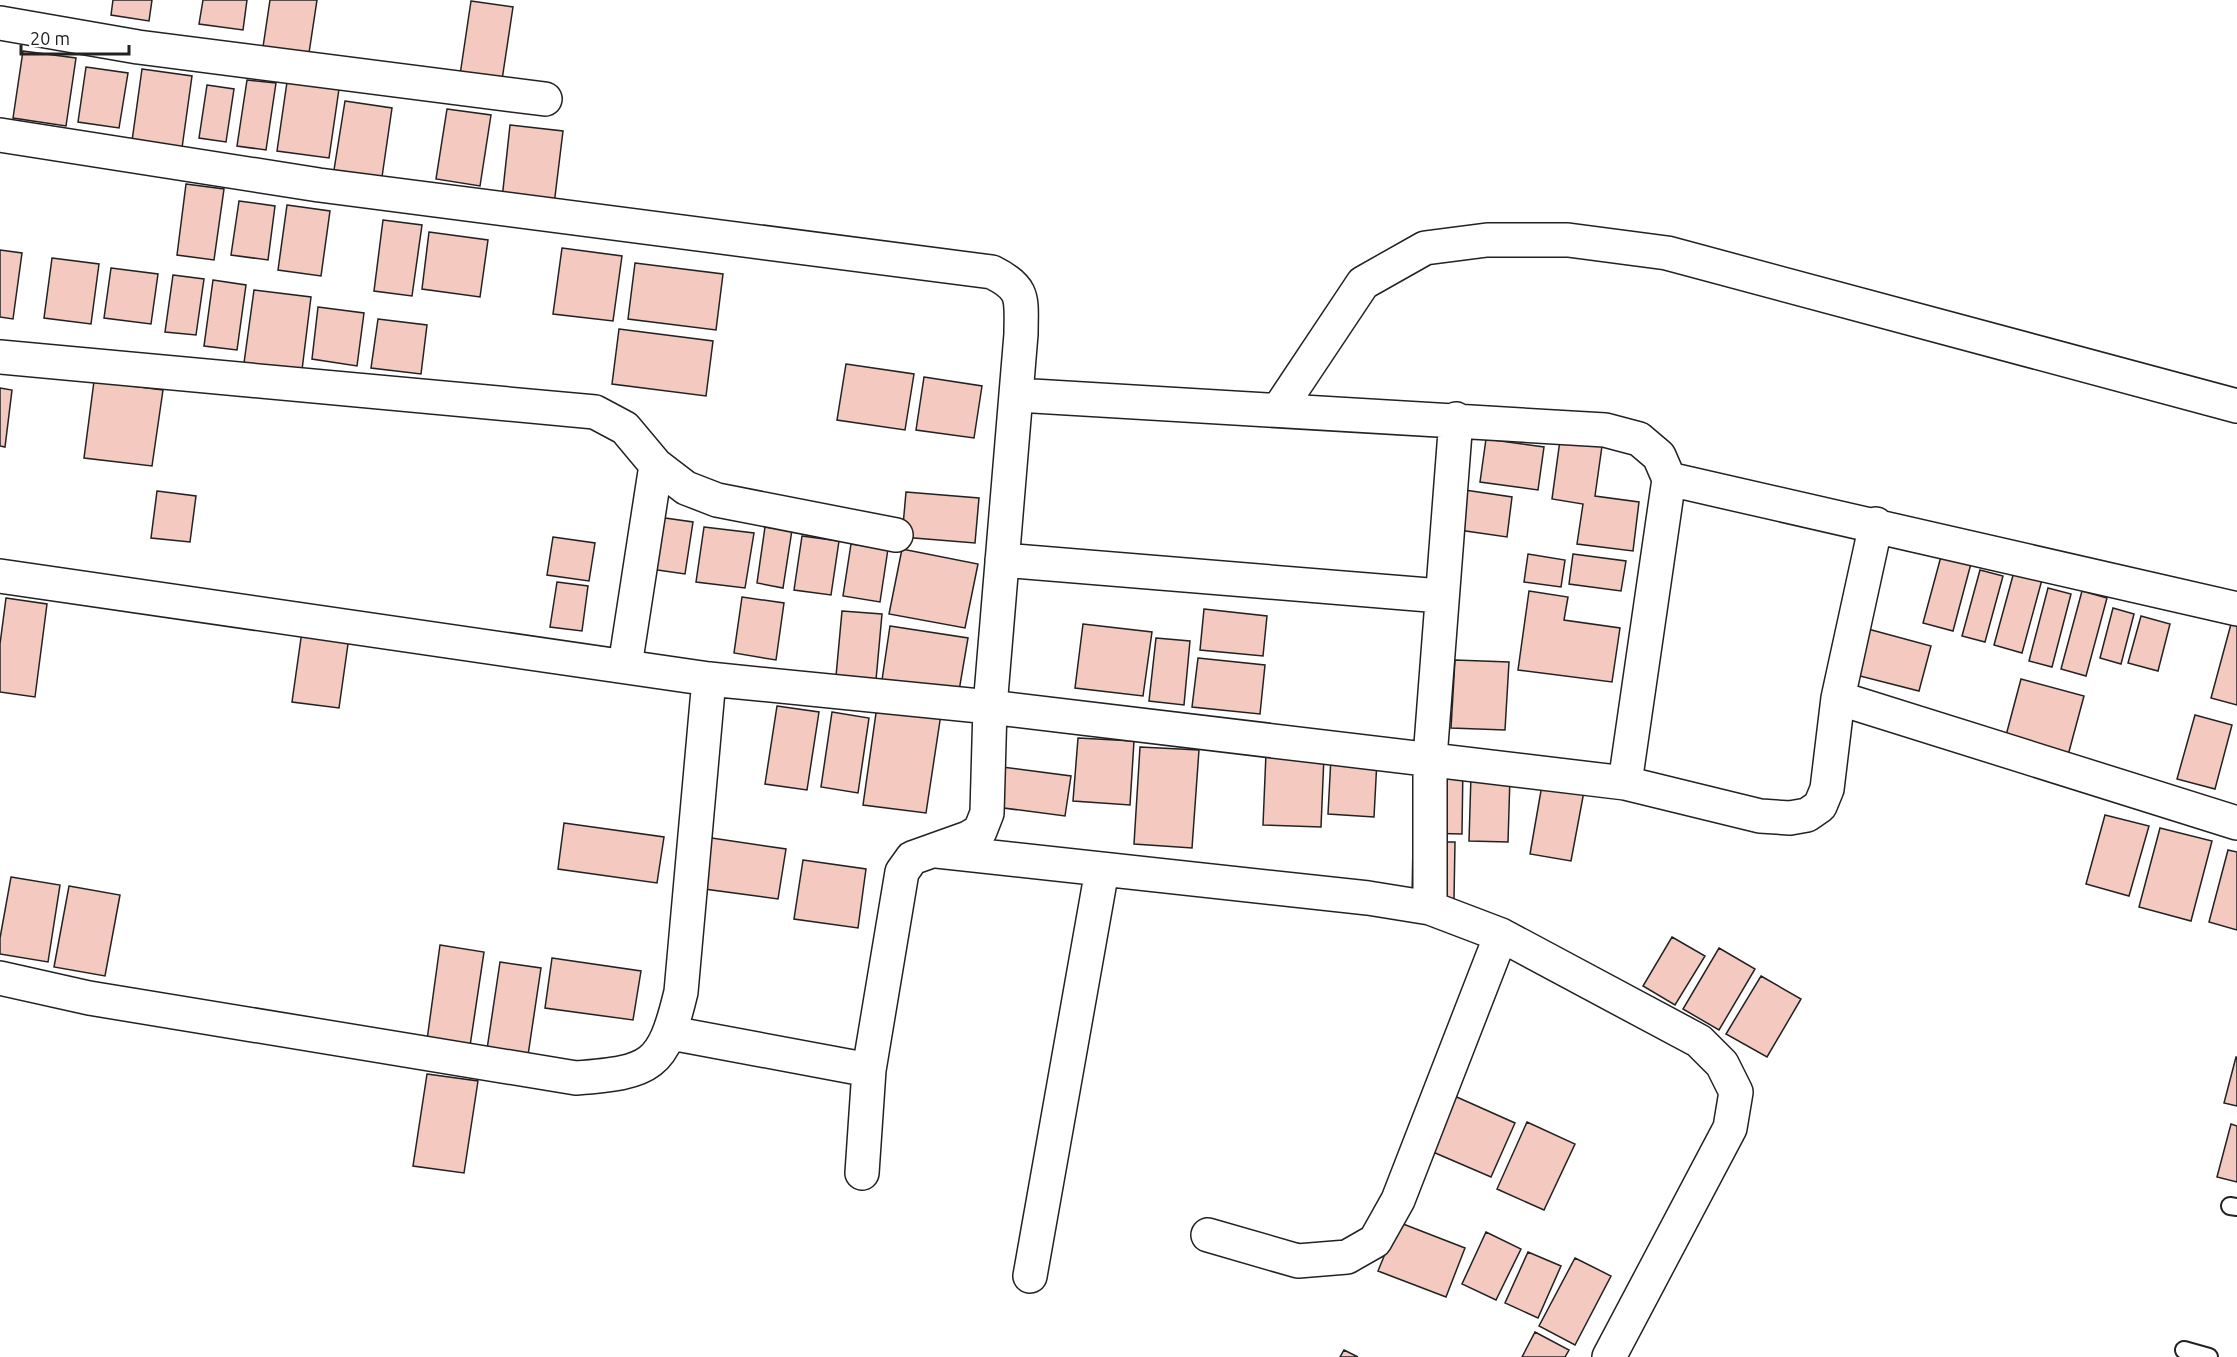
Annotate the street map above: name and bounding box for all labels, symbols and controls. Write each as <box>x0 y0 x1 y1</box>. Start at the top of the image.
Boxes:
scale bar <box>21 18 129 56</box>
text: 20 m <box>30 28 70 48</box>

